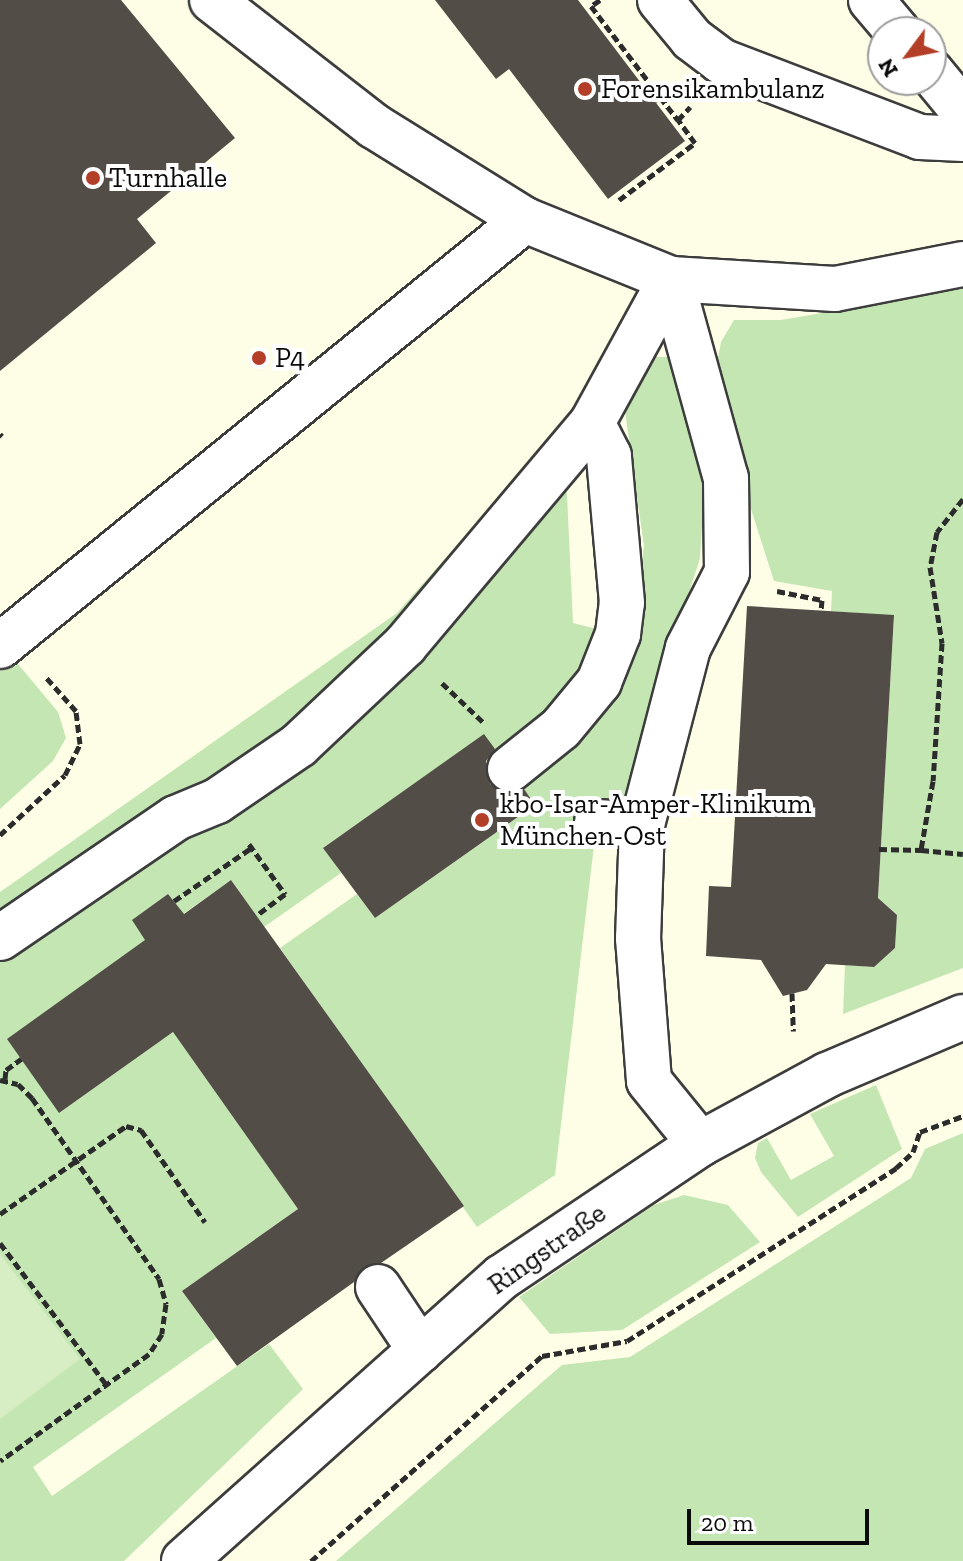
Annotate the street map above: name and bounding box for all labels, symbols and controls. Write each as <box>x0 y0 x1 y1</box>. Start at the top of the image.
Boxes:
north arrow <box>867 16 947 96</box>
text: N <box>872 54 904 82</box>
place label: Forensikambulanz <box>601 72 824 106</box>
marker: Forensikambulanz <box>576 80 594 98</box>
place label: Turnhalle <box>109 161 227 195</box>
marker: Turnhalle <box>84 169 102 187</box>
place label: P4 <box>275 341 305 375</box>
marker: P4 <box>250 349 268 367</box>
place label: kbo-Isar-Amper-Klinikum München-Ost <box>500 787 811 853</box>
marker: kbo-Isar-Amper-Klinikum München-Ost <box>471 809 493 831</box>
street label: Ringstraße <box>482 1196 612 1302</box>
scale bar <box>691 1493 873 1543</box>
text: 20 m <box>701 1508 753 1537</box>

